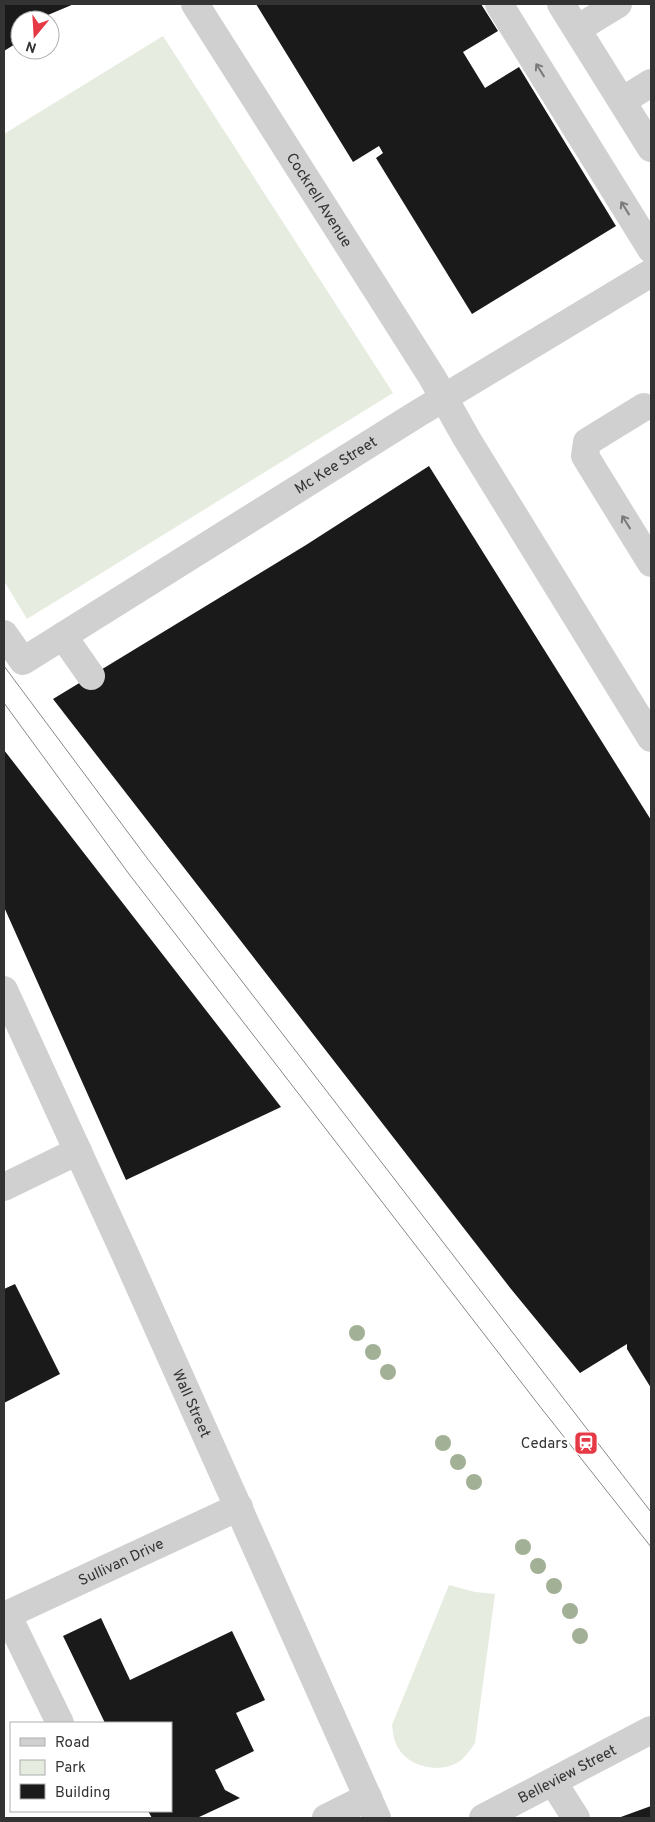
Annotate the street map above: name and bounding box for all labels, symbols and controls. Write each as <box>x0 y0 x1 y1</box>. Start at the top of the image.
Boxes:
north arrow <box>10 10 60 60</box>
text: N <box>24 36 39 56</box>
one-way arrow <box>534 63 544 77</box>
street label: Cockrell Avenue <box>281 150 355 252</box>
one-way arrow <box>620 201 630 215</box>
street label: Mc Kee Street <box>292 433 381 499</box>
one-way arrow <box>620 515 630 529</box>
street label: Wall Street <box>167 1367 214 1441</box>
station icon: Cedars <box>573 1430 599 1456</box>
place label: Cedars <box>521 1435 568 1454</box>
street label: Sullivan Drive <box>76 1535 167 1591</box>
legend <box>10 1722 172 1812</box>
text: Road <box>55 1734 90 1753</box>
street label: Belleview Street <box>515 1742 620 1809</box>
text: Park <box>55 1759 86 1778</box>
text: Building <box>55 1784 110 1803</box>

